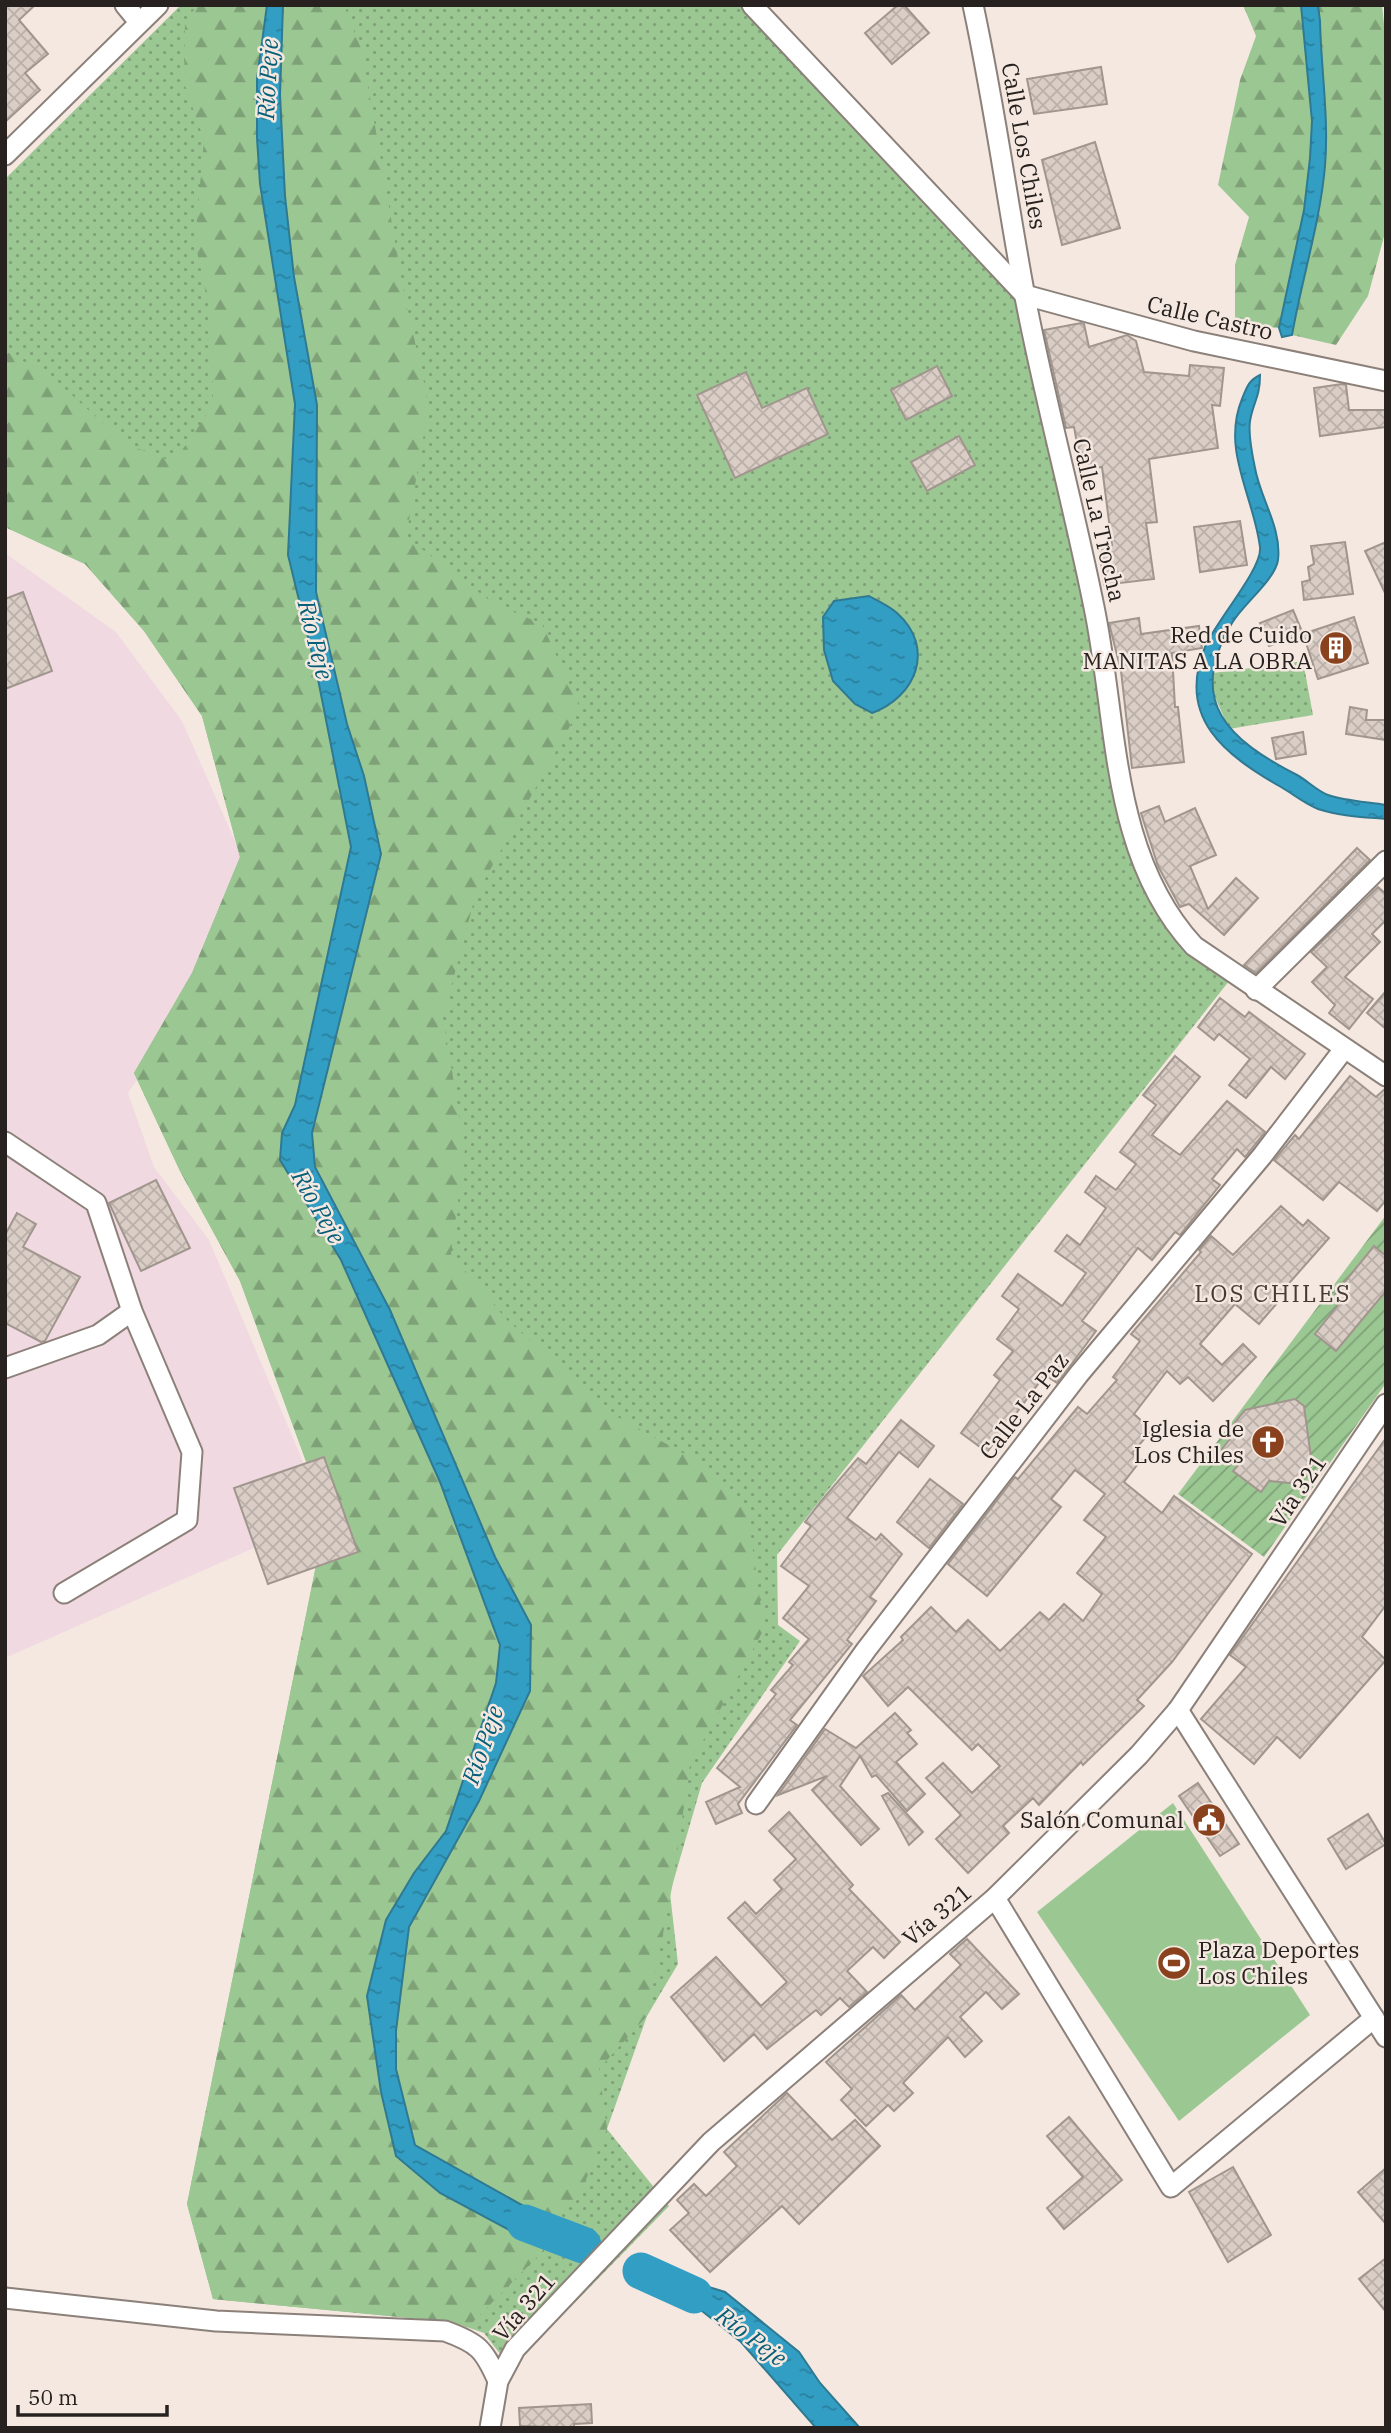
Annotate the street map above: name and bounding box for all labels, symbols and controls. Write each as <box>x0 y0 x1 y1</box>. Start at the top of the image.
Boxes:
water label: Río Peje <box>249 37 285 121</box>
street label: Calle Los Chiles <box>996 60 1054 232</box>
street label: Calle Castro <box>1144 288 1276 346</box>
street label: Calle La Trocha <box>1067 435 1133 605</box>
water label: Río Peje <box>290 596 341 683</box>
place label: Red de Cuido MANITAS A LA OBRA <box>1082 619 1312 675</box>
building icon: Red de Cuido MANITAS A LA OBRA <box>1317 629 1355 667</box>
water label: Río Peje <box>284 1163 353 1250</box>
district label: LOS CHILES <box>1194 1277 1352 1309</box>
street label: Calle La Paz <box>972 1345 1075 1465</box>
place label: Iglesia de Los Chiles <box>1134 1413 1244 1469</box>
church icon: Iglesia de Los Chiles <box>1249 1423 1287 1461</box>
street label: Vía 321 <box>1262 1448 1332 1533</box>
water label: Río Peje <box>453 1701 510 1789</box>
public building icon: Salón Comunal <box>1190 1801 1228 1839</box>
place label: Salón Comunal <box>1020 1804 1184 1834</box>
street label: Vía 321 <box>896 1877 977 1952</box>
place label: Plaza Deportes Los Chiles <box>1198 1934 1359 1990</box>
sports icon: Plaza Deportes Los Chiles <box>1155 1944 1193 1982</box>
street label: Vía 321 <box>485 2266 561 2347</box>
water label: Río Peje <box>709 2299 794 2373</box>
scale bar <box>18 2374 166 2418</box>
text: 50 m <box>28 2383 78 2411</box>

